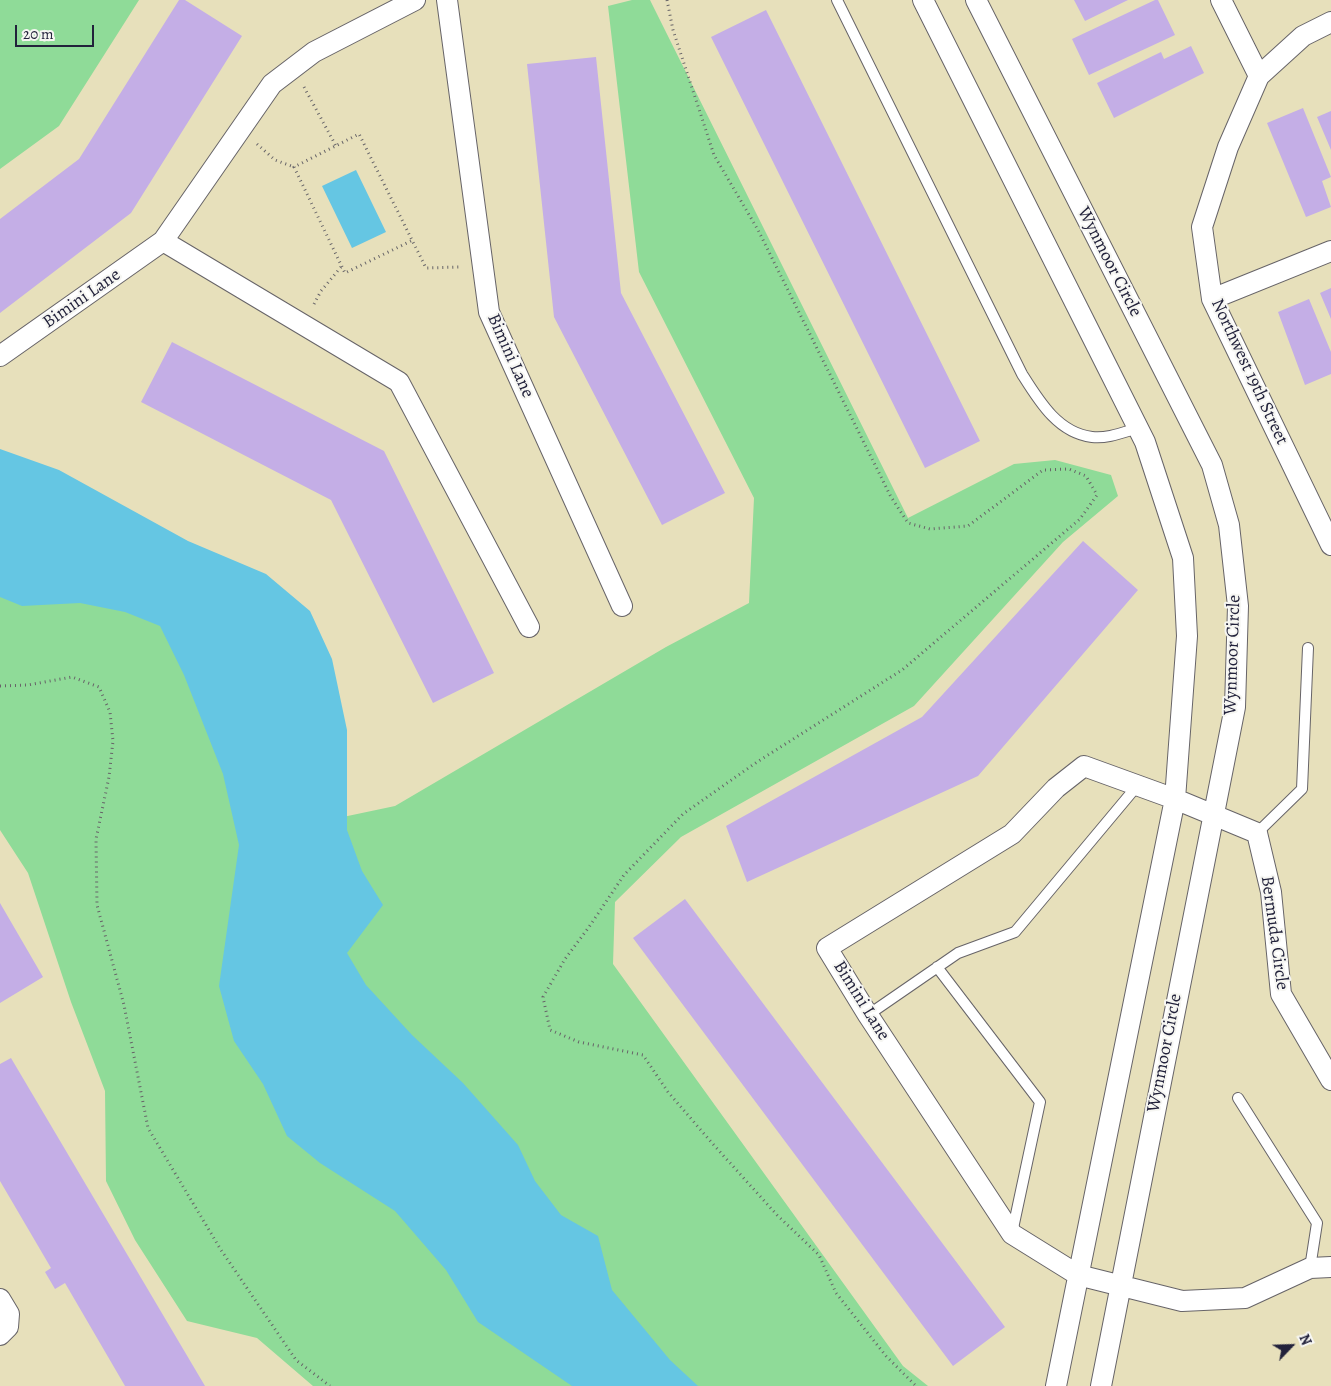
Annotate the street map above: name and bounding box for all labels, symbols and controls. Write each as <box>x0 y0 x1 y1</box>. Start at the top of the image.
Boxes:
scale bar <box>18 15 96 47</box>
text: 20 m <box>23 24 54 44</box>
street label: Wynmoor Circle <box>1072 203 1146 321</box>
street label: Bimini Lane <box>39 264 125 334</box>
street label: Northwest 19th Street <box>1206 296 1292 448</box>
street label: Bimini Lane <box>482 311 538 401</box>
street label: Wynmoor Circle <box>1220 594 1246 716</box>
street label: Bermuda Circle <box>1255 875 1293 991</box>
street label: Bimini Lane <box>828 957 894 1045</box>
street label: Wynmoor Circle <box>1143 992 1187 1114</box>
north arrow <box>1266 1321 1316 1371</box>
text: N <box>1294 1331 1316 1348</box>

